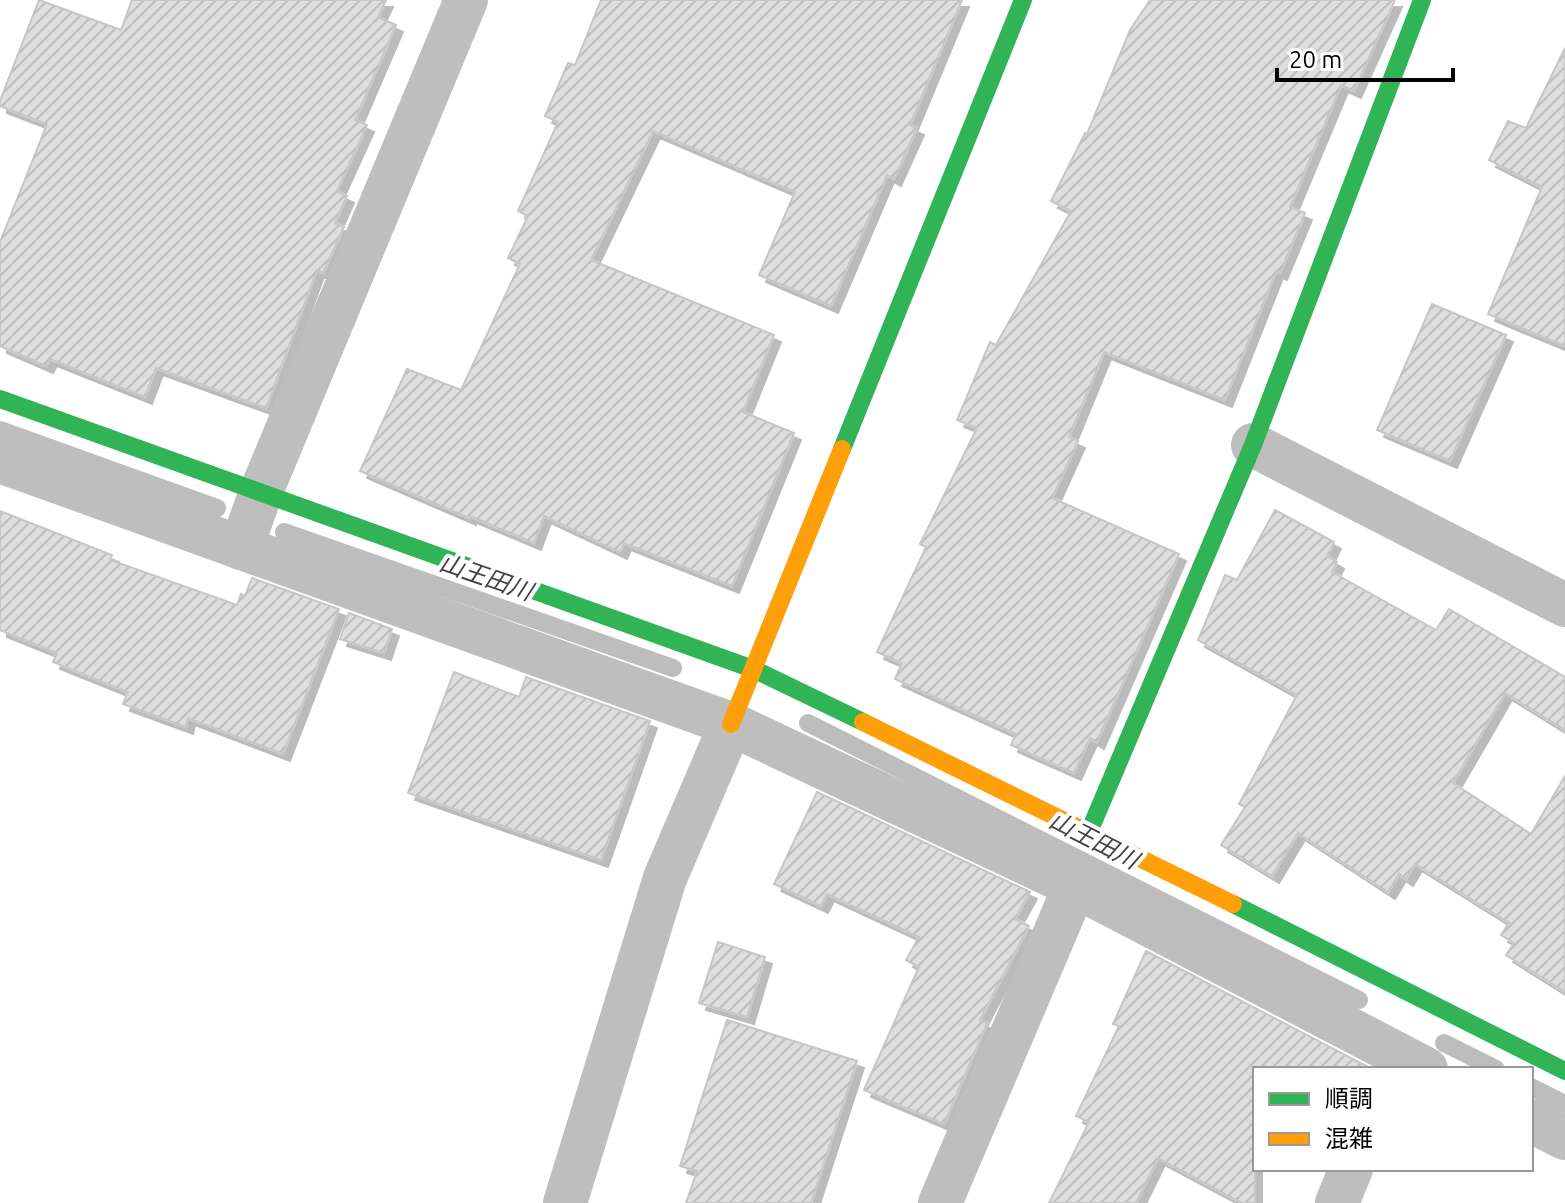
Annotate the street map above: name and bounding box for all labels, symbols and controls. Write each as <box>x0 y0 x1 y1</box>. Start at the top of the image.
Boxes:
scale bar <box>1277 32 1453 82</box>
text: 20 m <box>1289 46 1342 73</box>
water label: 山王田川 <box>436 549 539 606</box>
water label: 山王田川 <box>1045 806 1146 875</box>
legend <box>1253 1067 1533 1171</box>
text: 順調 <box>1325 1085 1373 1112</box>
text: 混雑 <box>1325 1125 1373 1152</box>

